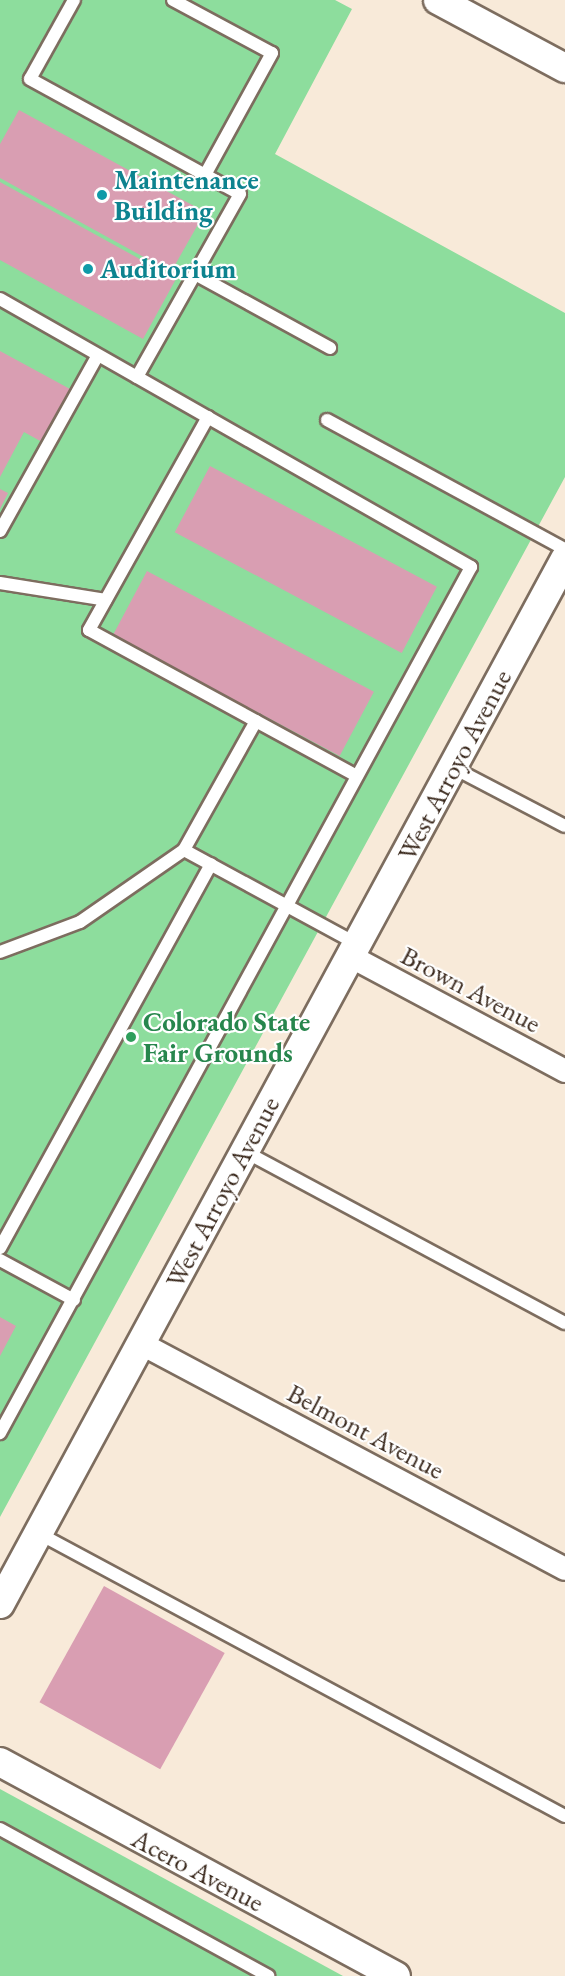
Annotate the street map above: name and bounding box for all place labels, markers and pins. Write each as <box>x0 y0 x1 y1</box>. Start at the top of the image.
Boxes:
place label: Maintenance Building <box>114 163 259 226</box>
marker: Maintenance Building <box>95 188 109 202</box>
place label: Auditorium <box>100 253 236 285</box>
marker: Auditorium <box>81 262 95 276</box>
place label: Colorado State Fair Grounds <box>143 1005 310 1068</box>
marker: Colorado State Fair Grounds <box>124 1030 138 1044</box>

